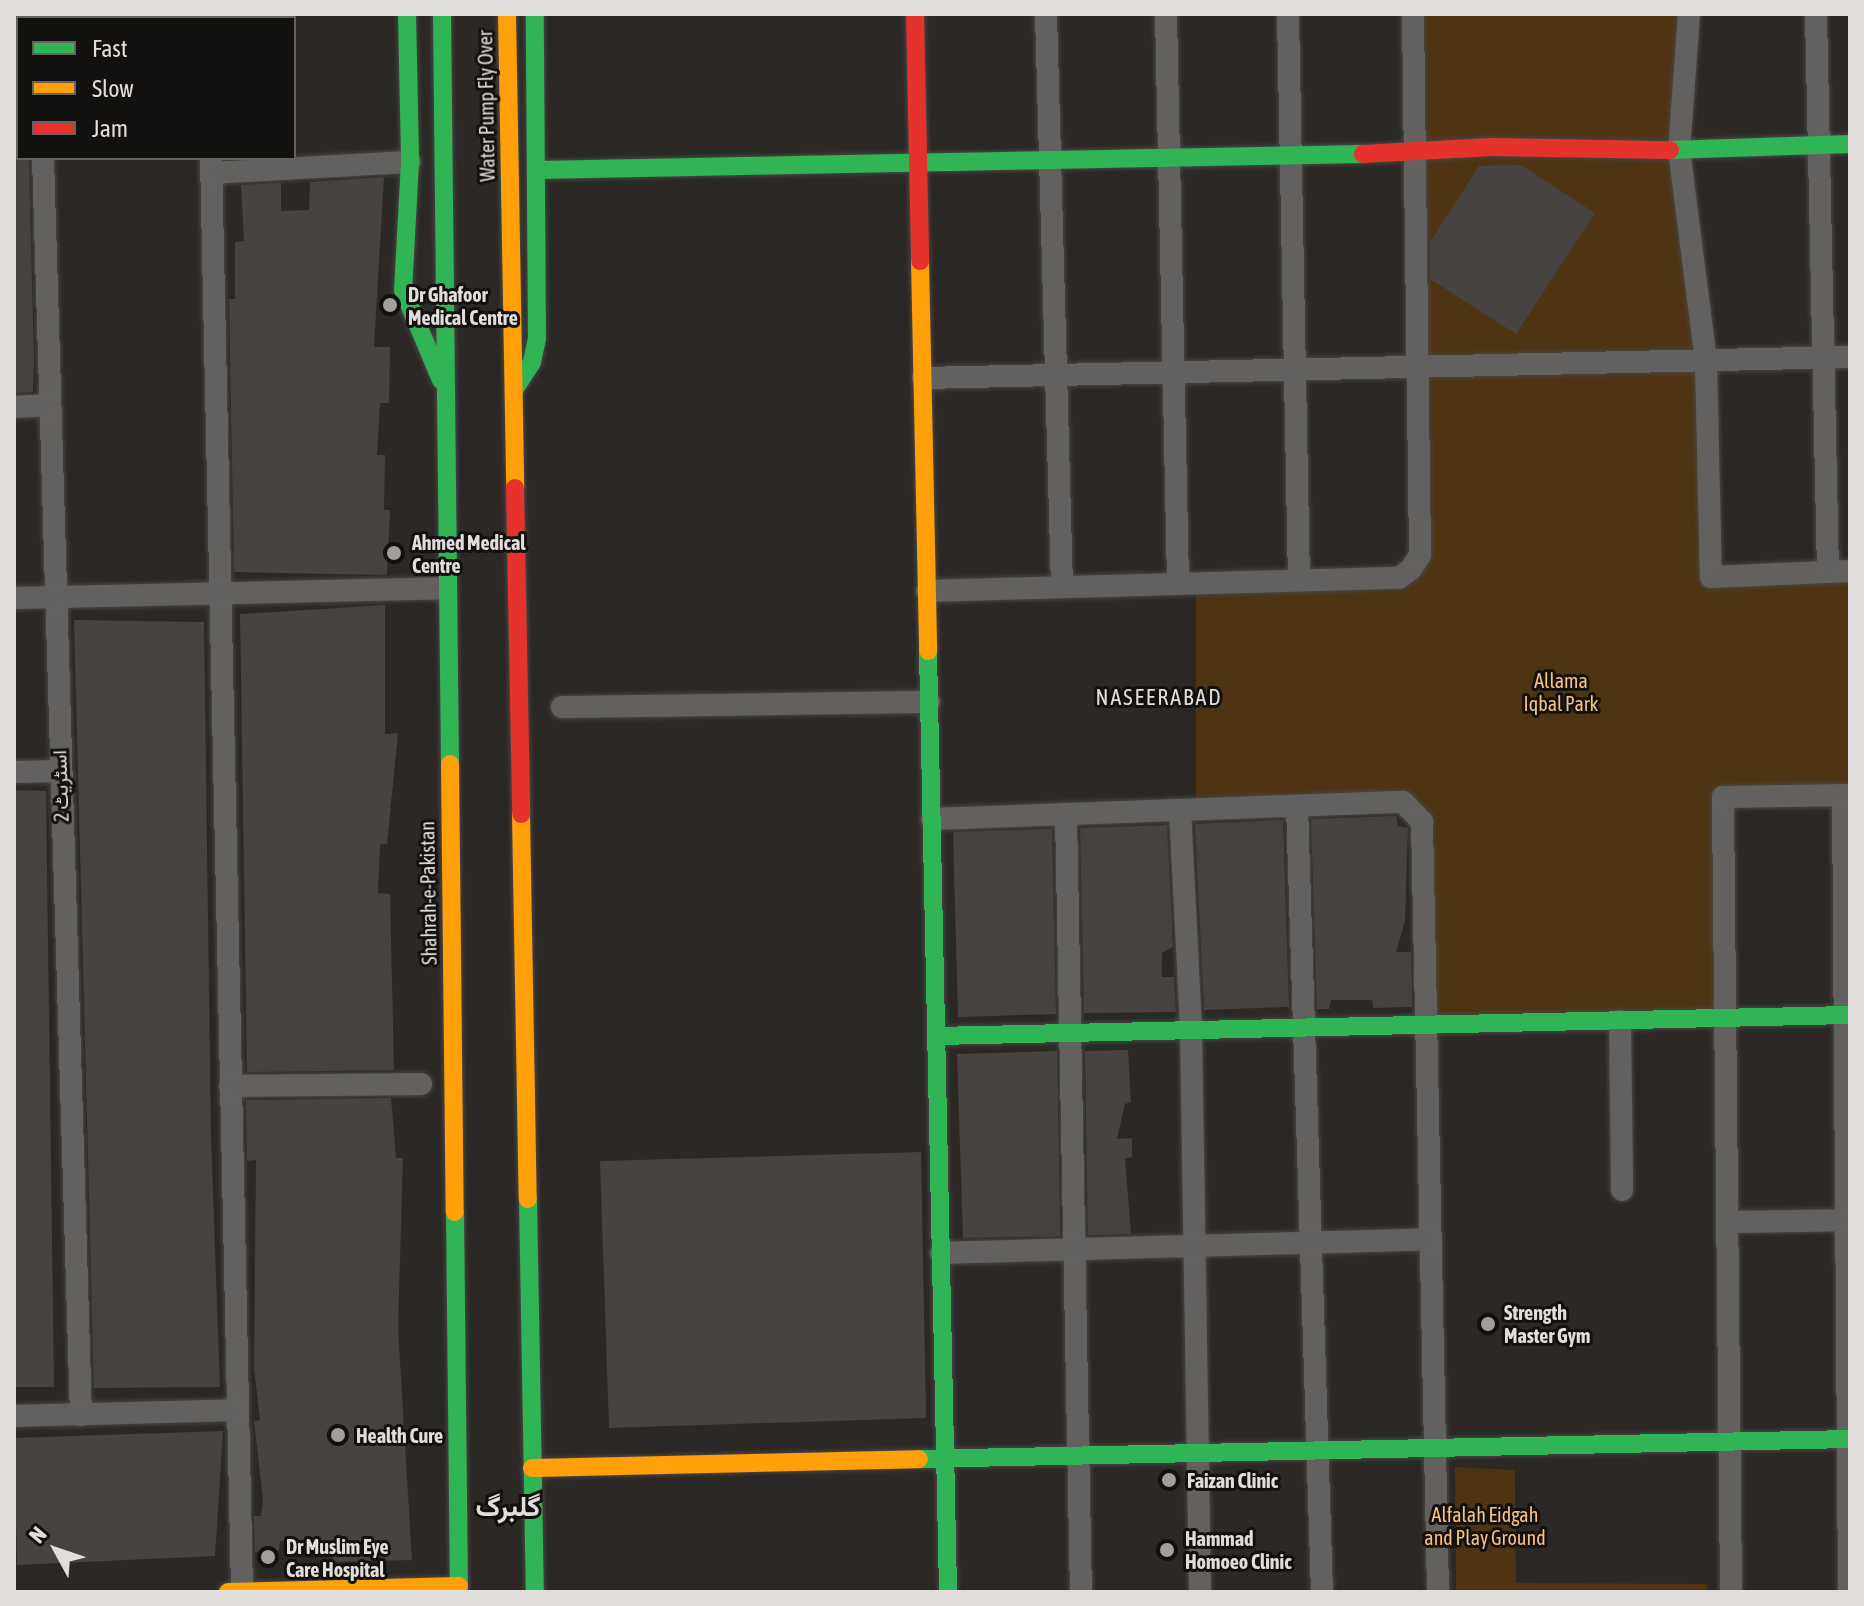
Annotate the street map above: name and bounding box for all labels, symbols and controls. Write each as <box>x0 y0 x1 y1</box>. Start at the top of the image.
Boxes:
legend <box>16 16 296 160</box>
street label: Water Pump Fly Over <box>473 30 499 182</box>
text: Fast <box>92 35 128 62</box>
text: Slow <box>92 75 134 102</box>
text: Jam <box>92 115 128 142</box>
place label: Dr Ghafoor Medical Centre <box>408 282 518 329</box>
marker: Dr Ghafoor Medical Centre <box>379 294 401 316</box>
place label: Ahmed Medical Centre <box>412 530 526 577</box>
marker: Ahmed Medical Centre <box>383 542 405 564</box>
park label: Allama Iqbal Park <box>1524 669 1598 716</box>
district label: NASEERABAD <box>1095 685 1223 711</box>
street label: اسٹریٹ 2 <box>47 750 73 822</box>
street label: Shahrah-e-Pakistan <box>415 821 441 965</box>
place label: Strength Master Gym <box>1504 1300 1590 1347</box>
marker: Strength Master Gym <box>1479 1315 1497 1333</box>
place label: Health Cure <box>356 1423 443 1447</box>
marker: Health Cure <box>327 1424 349 1446</box>
place label: Faizan Clinic <box>1187 1468 1278 1492</box>
marker: Faizan Clinic <box>1158 1469 1180 1491</box>
district label: گلبرگ <box>476 1489 540 1523</box>
park label: Alfalah Eidgah and Play Ground <box>1424 1503 1546 1550</box>
north arrow <box>16 1510 96 1590</box>
text: N <box>23 1521 52 1548</box>
place label: Hammad Homoeo Clinic <box>1185 1526 1292 1573</box>
place label: Dr Muslim Eye Care Hospital <box>286 1534 389 1581</box>
marker: Hammad Homoeo Clinic <box>1156 1539 1178 1561</box>
marker: Dr Muslim Eye Care Hospital <box>257 1546 279 1568</box>

